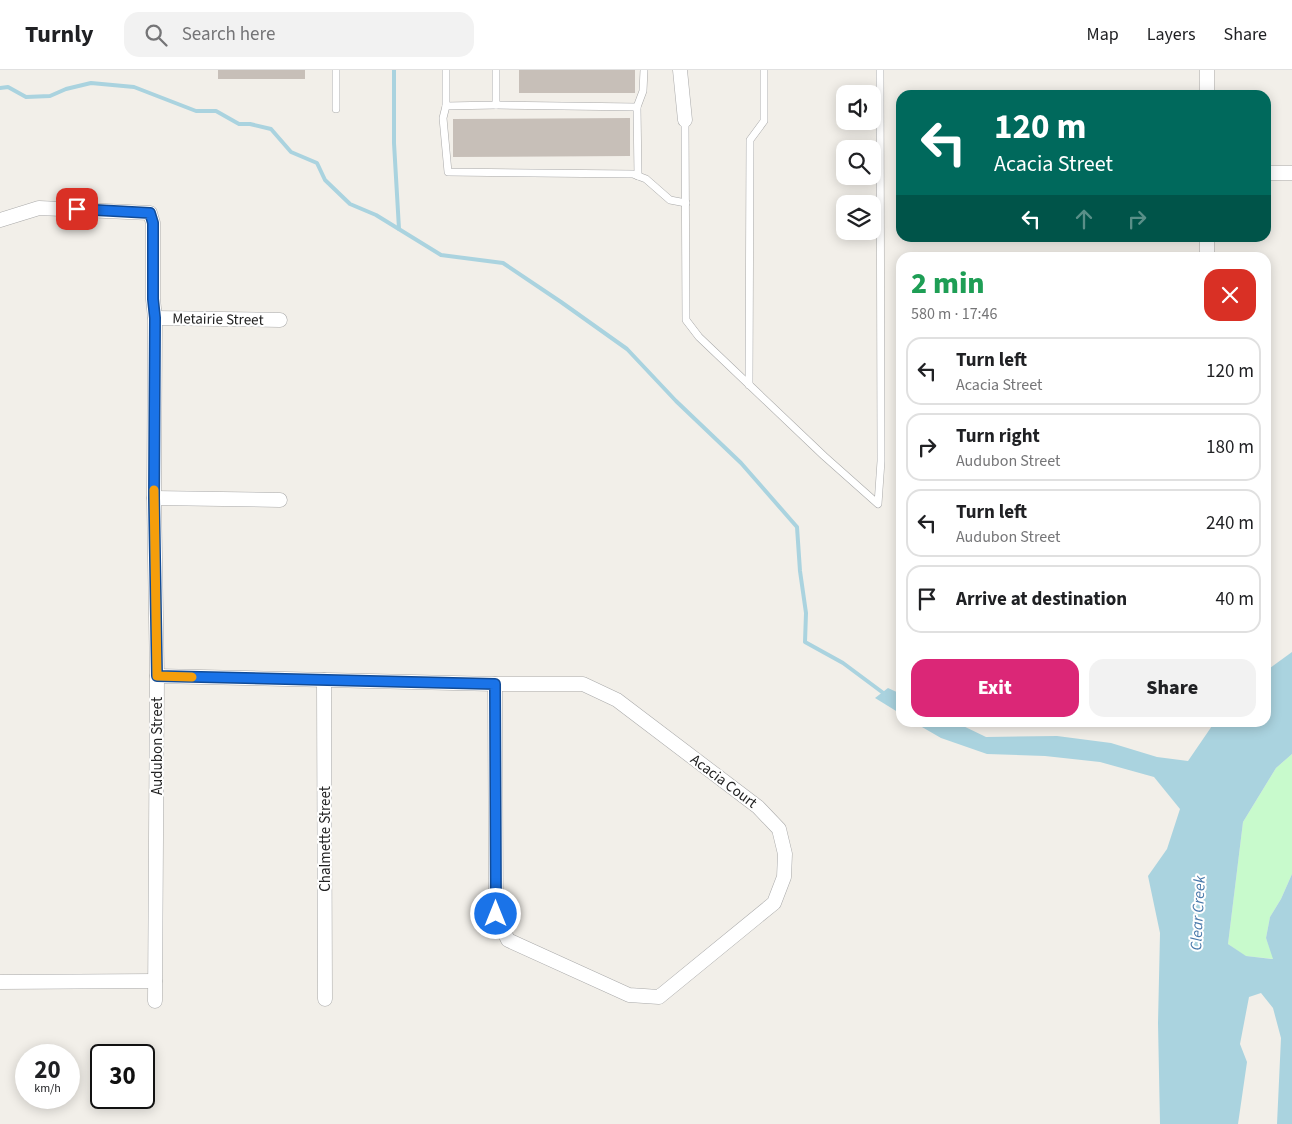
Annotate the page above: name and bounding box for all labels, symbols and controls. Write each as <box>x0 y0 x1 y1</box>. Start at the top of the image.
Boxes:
search box <box>124 12 474 57</box>
text: Turnly <box>25 17 94 52</box>
icon: search <box>142 21 170 49</box>
text: Search here <box>182 21 275 48</box>
text: Map <box>1087 22 1119 47</box>
text: Layers <box>1147 22 1196 47</box>
text: Share <box>1224 22 1267 47</box>
map controls <box>836 85 881 240</box>
button: sound <box>836 85 881 130</box>
text: 120 m <box>994 102 1086 152</box>
icon: left <box>911 110 976 175</box>
button: search <box>836 140 881 185</box>
text: Acacia Street <box>994 148 1113 180</box>
pin <box>56 188 98 230</box>
icon: arrive <box>63 195 91 223</box>
button: layers <box>836 195 881 240</box>
icon: left <box>1017 205 1045 233</box>
icon: ahead <box>1070 205 1098 233</box>
icon: right <box>1123 205 1151 233</box>
text: 2 min <box>911 262 985 305</box>
button: close <box>1204 269 1256 321</box>
text: 580 m · 17:46 <box>911 303 998 325</box>
street label: Metairie Street <box>172 308 264 331</box>
text: Turn left <box>956 347 1027 374</box>
icon: left <box>913 357 941 385</box>
text: 120 m <box>1206 358 1254 385</box>
text: Acacia Street <box>956 374 1042 396</box>
text: Turn right <box>956 423 1040 450</box>
icon: right <box>913 433 941 461</box>
text: 180 m <box>1206 434 1254 461</box>
text: Audubon Street <box>956 450 1060 472</box>
text: Turn left <box>956 499 1027 526</box>
icon: left <box>913 509 941 537</box>
text: 240 m <box>1206 510 1254 537</box>
text: Audubon Street <box>956 526 1060 548</box>
icon: arrive <box>913 585 941 613</box>
text: Arrive at destination <box>956 586 1127 613</box>
text: 40 m <box>1216 586 1254 613</box>
button: Exit <box>911 659 1079 717</box>
button: Share <box>1089 659 1256 717</box>
street label: Audubon Street <box>147 697 168 795</box>
street label: Acacia Court <box>686 749 761 813</box>
street label: Chalmette Street <box>315 786 336 892</box>
water label: Clear Creek <box>1185 875 1211 951</box>
position arrow <box>469 887 521 939</box>
speed limit sign: 30 <box>90 1044 155 1109</box>
text: 20 <box>34 1052 61 1088</box>
text: km/h <box>34 1080 61 1097</box>

